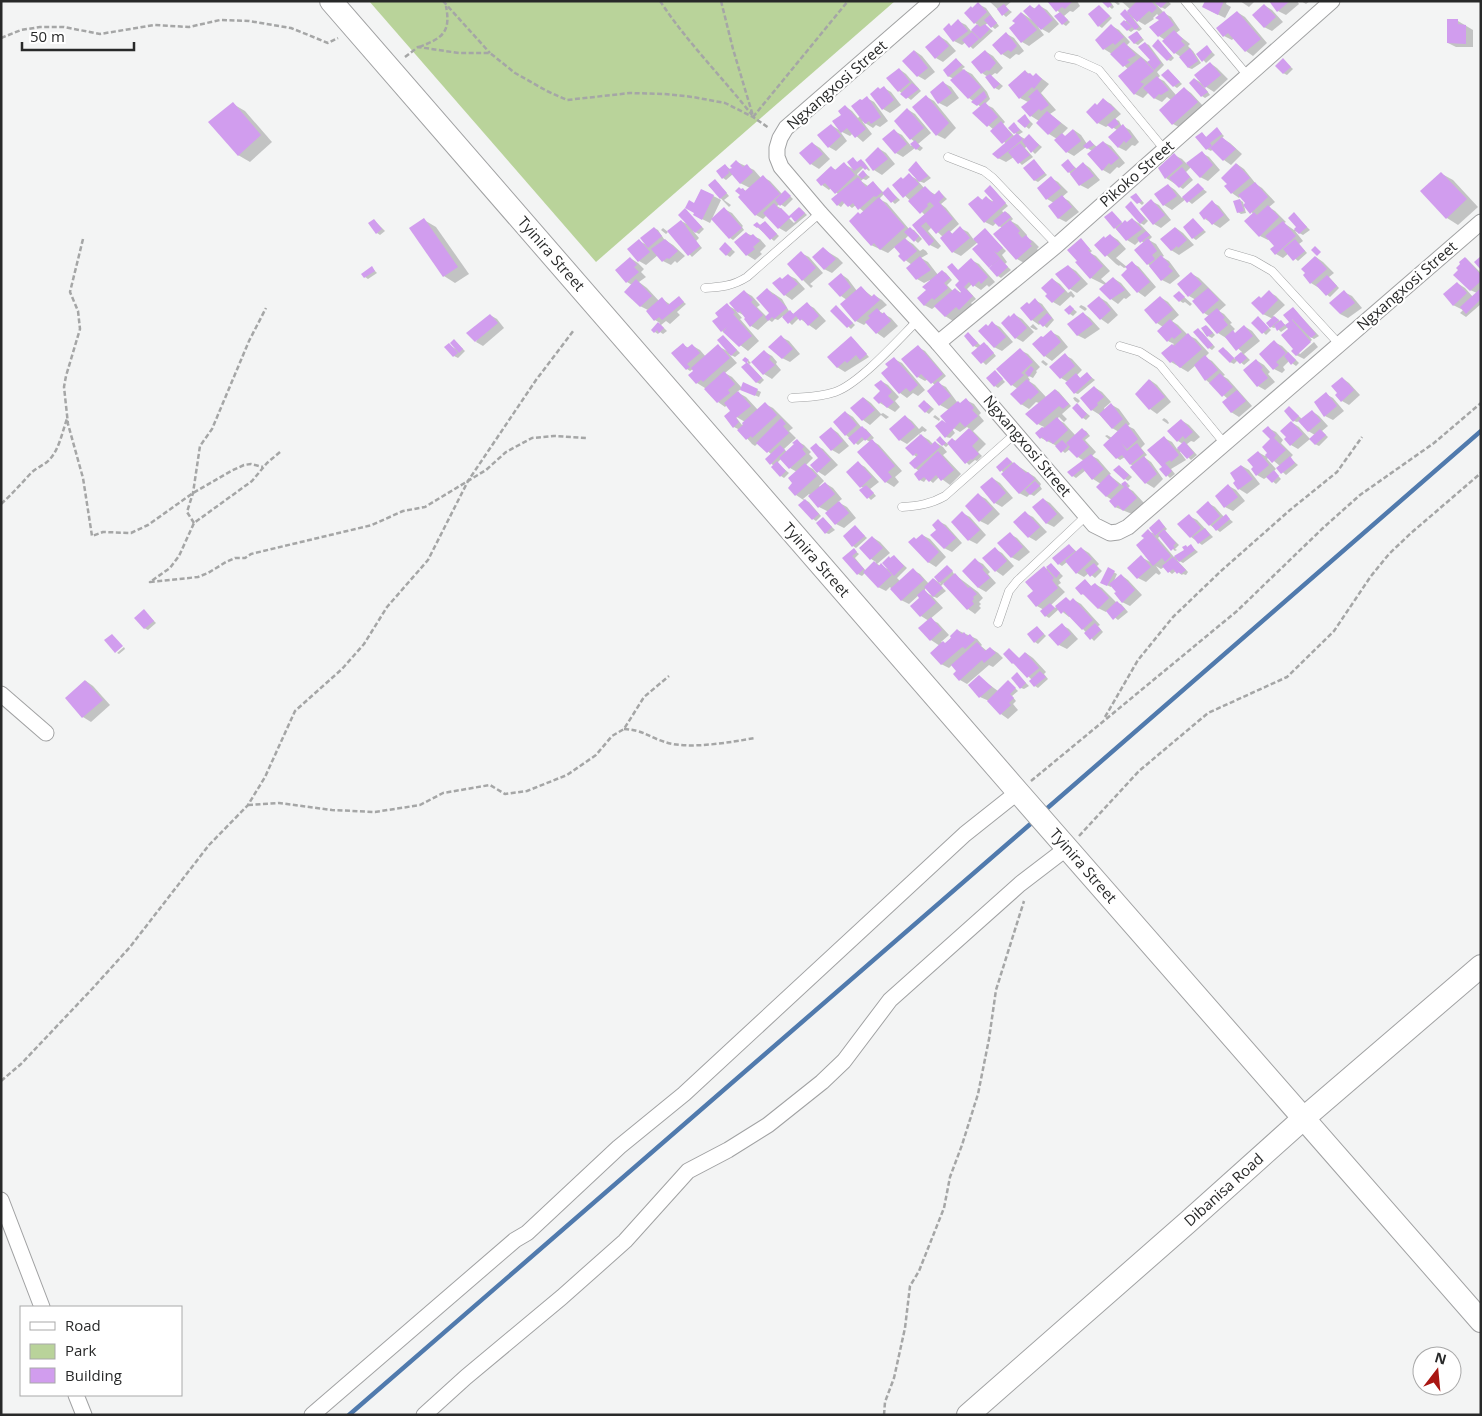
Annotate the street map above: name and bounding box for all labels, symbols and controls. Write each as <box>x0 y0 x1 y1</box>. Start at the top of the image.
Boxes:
scale bar <box>22 20 135 52</box>
text: 50 m <box>30 26 65 46</box>
street label: Ngxangxosi Street <box>782 35 891 133</box>
street label: Pikoko Street <box>1095 135 1178 211</box>
street label: Tyinira Street <box>514 212 590 295</box>
street label: Ngxangxosi Street <box>1352 236 1461 334</box>
street label: Ngxangxosi Street <box>979 390 1076 500</box>
street label: Tyinira Street <box>779 518 855 601</box>
street label: Tyinira Street <box>1046 824 1122 907</box>
street label: Dibanisa Road <box>1179 1148 1267 1230</box>
legend <box>20 1306 182 1396</box>
text: Road <box>65 1315 101 1335</box>
text: Park <box>65 1340 96 1360</box>
north arrow <box>1412 1346 1462 1396</box>
text: N <box>1433 1347 1449 1369</box>
text: Building <box>65 1365 122 1385</box>

